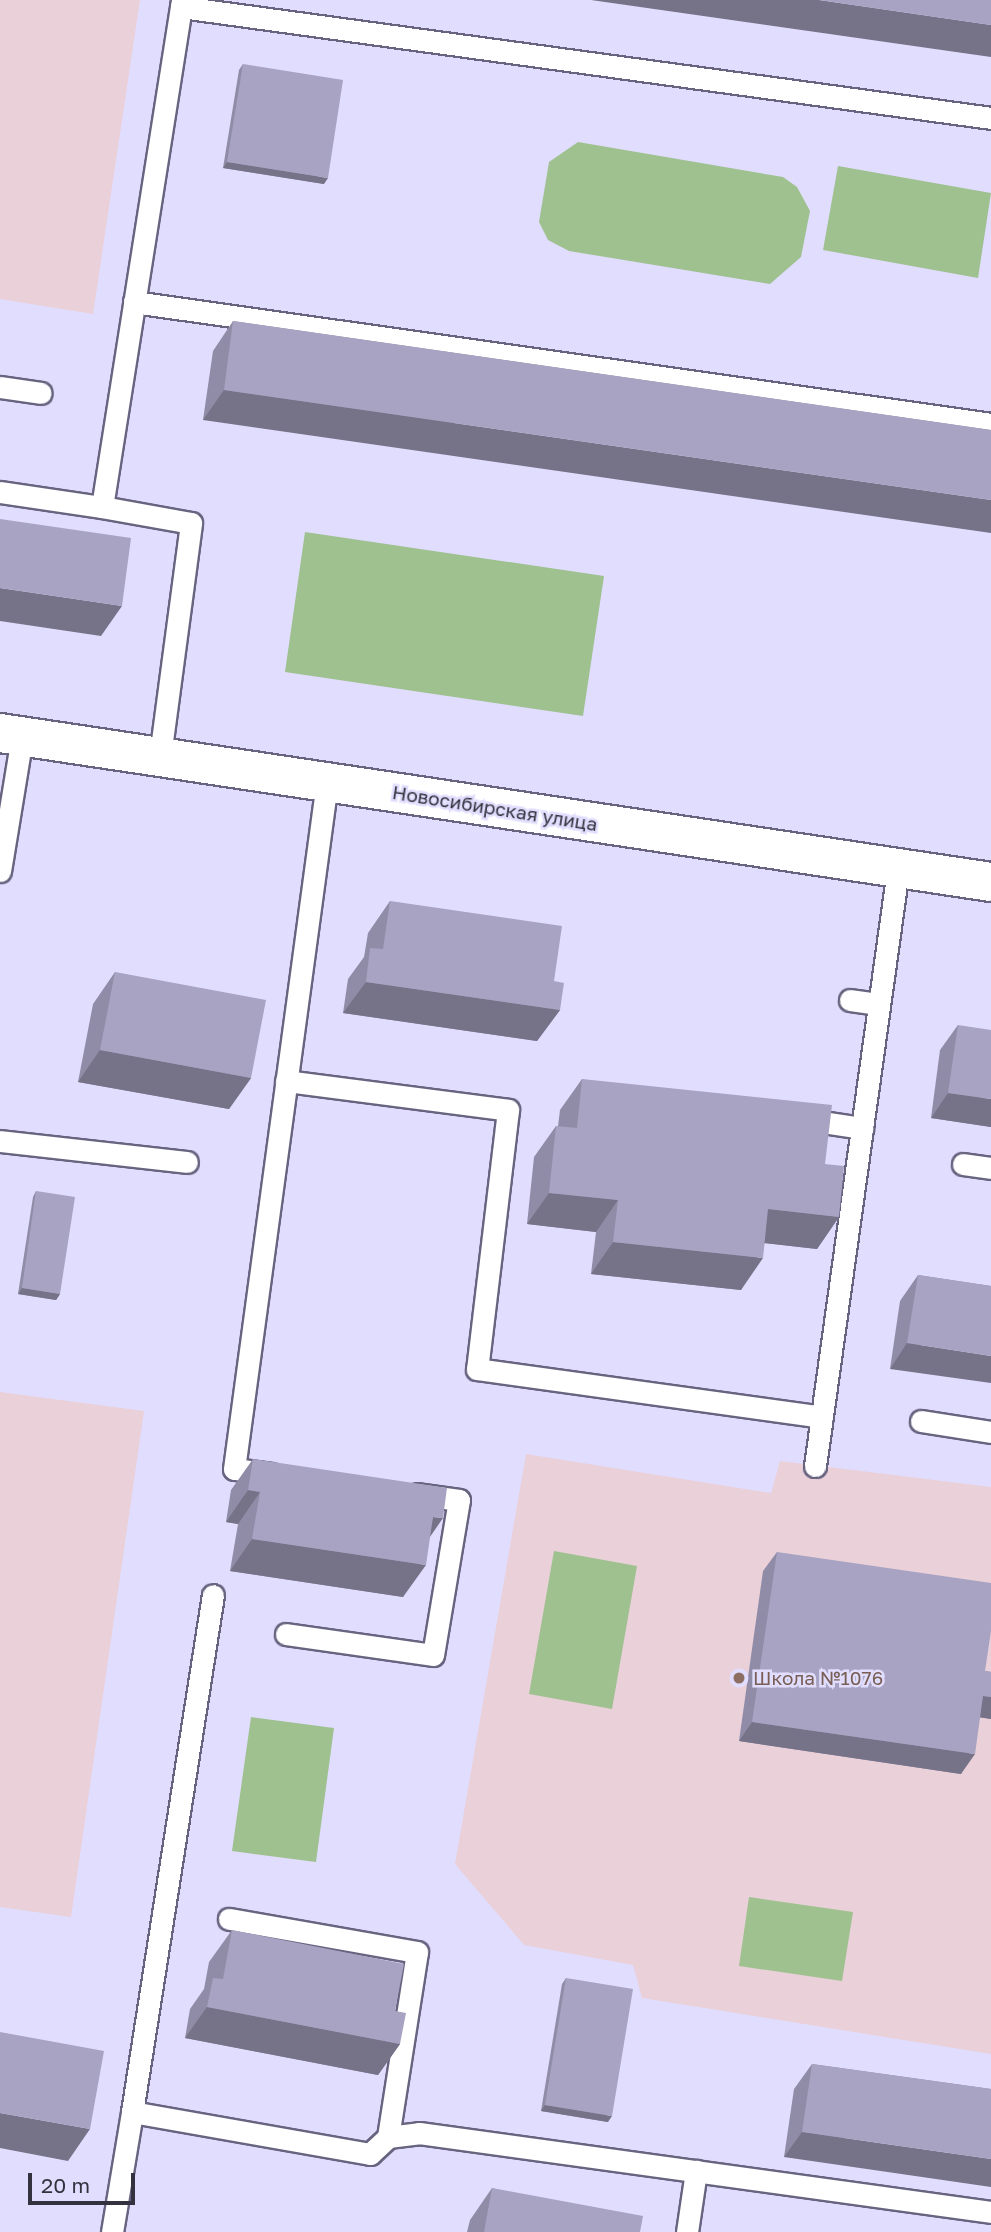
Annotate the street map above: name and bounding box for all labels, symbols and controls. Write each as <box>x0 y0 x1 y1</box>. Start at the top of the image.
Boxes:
street label: Новосибирская улица <box>391 781 599 835</box>
place label: Школа №1076 <box>753 1667 883 1689</box>
marker: Школа №1076 <box>731 1670 747 1686</box>
scale bar <box>32 2158 138 2202</box>
text: 20 m <box>41 2172 90 2198</box>

